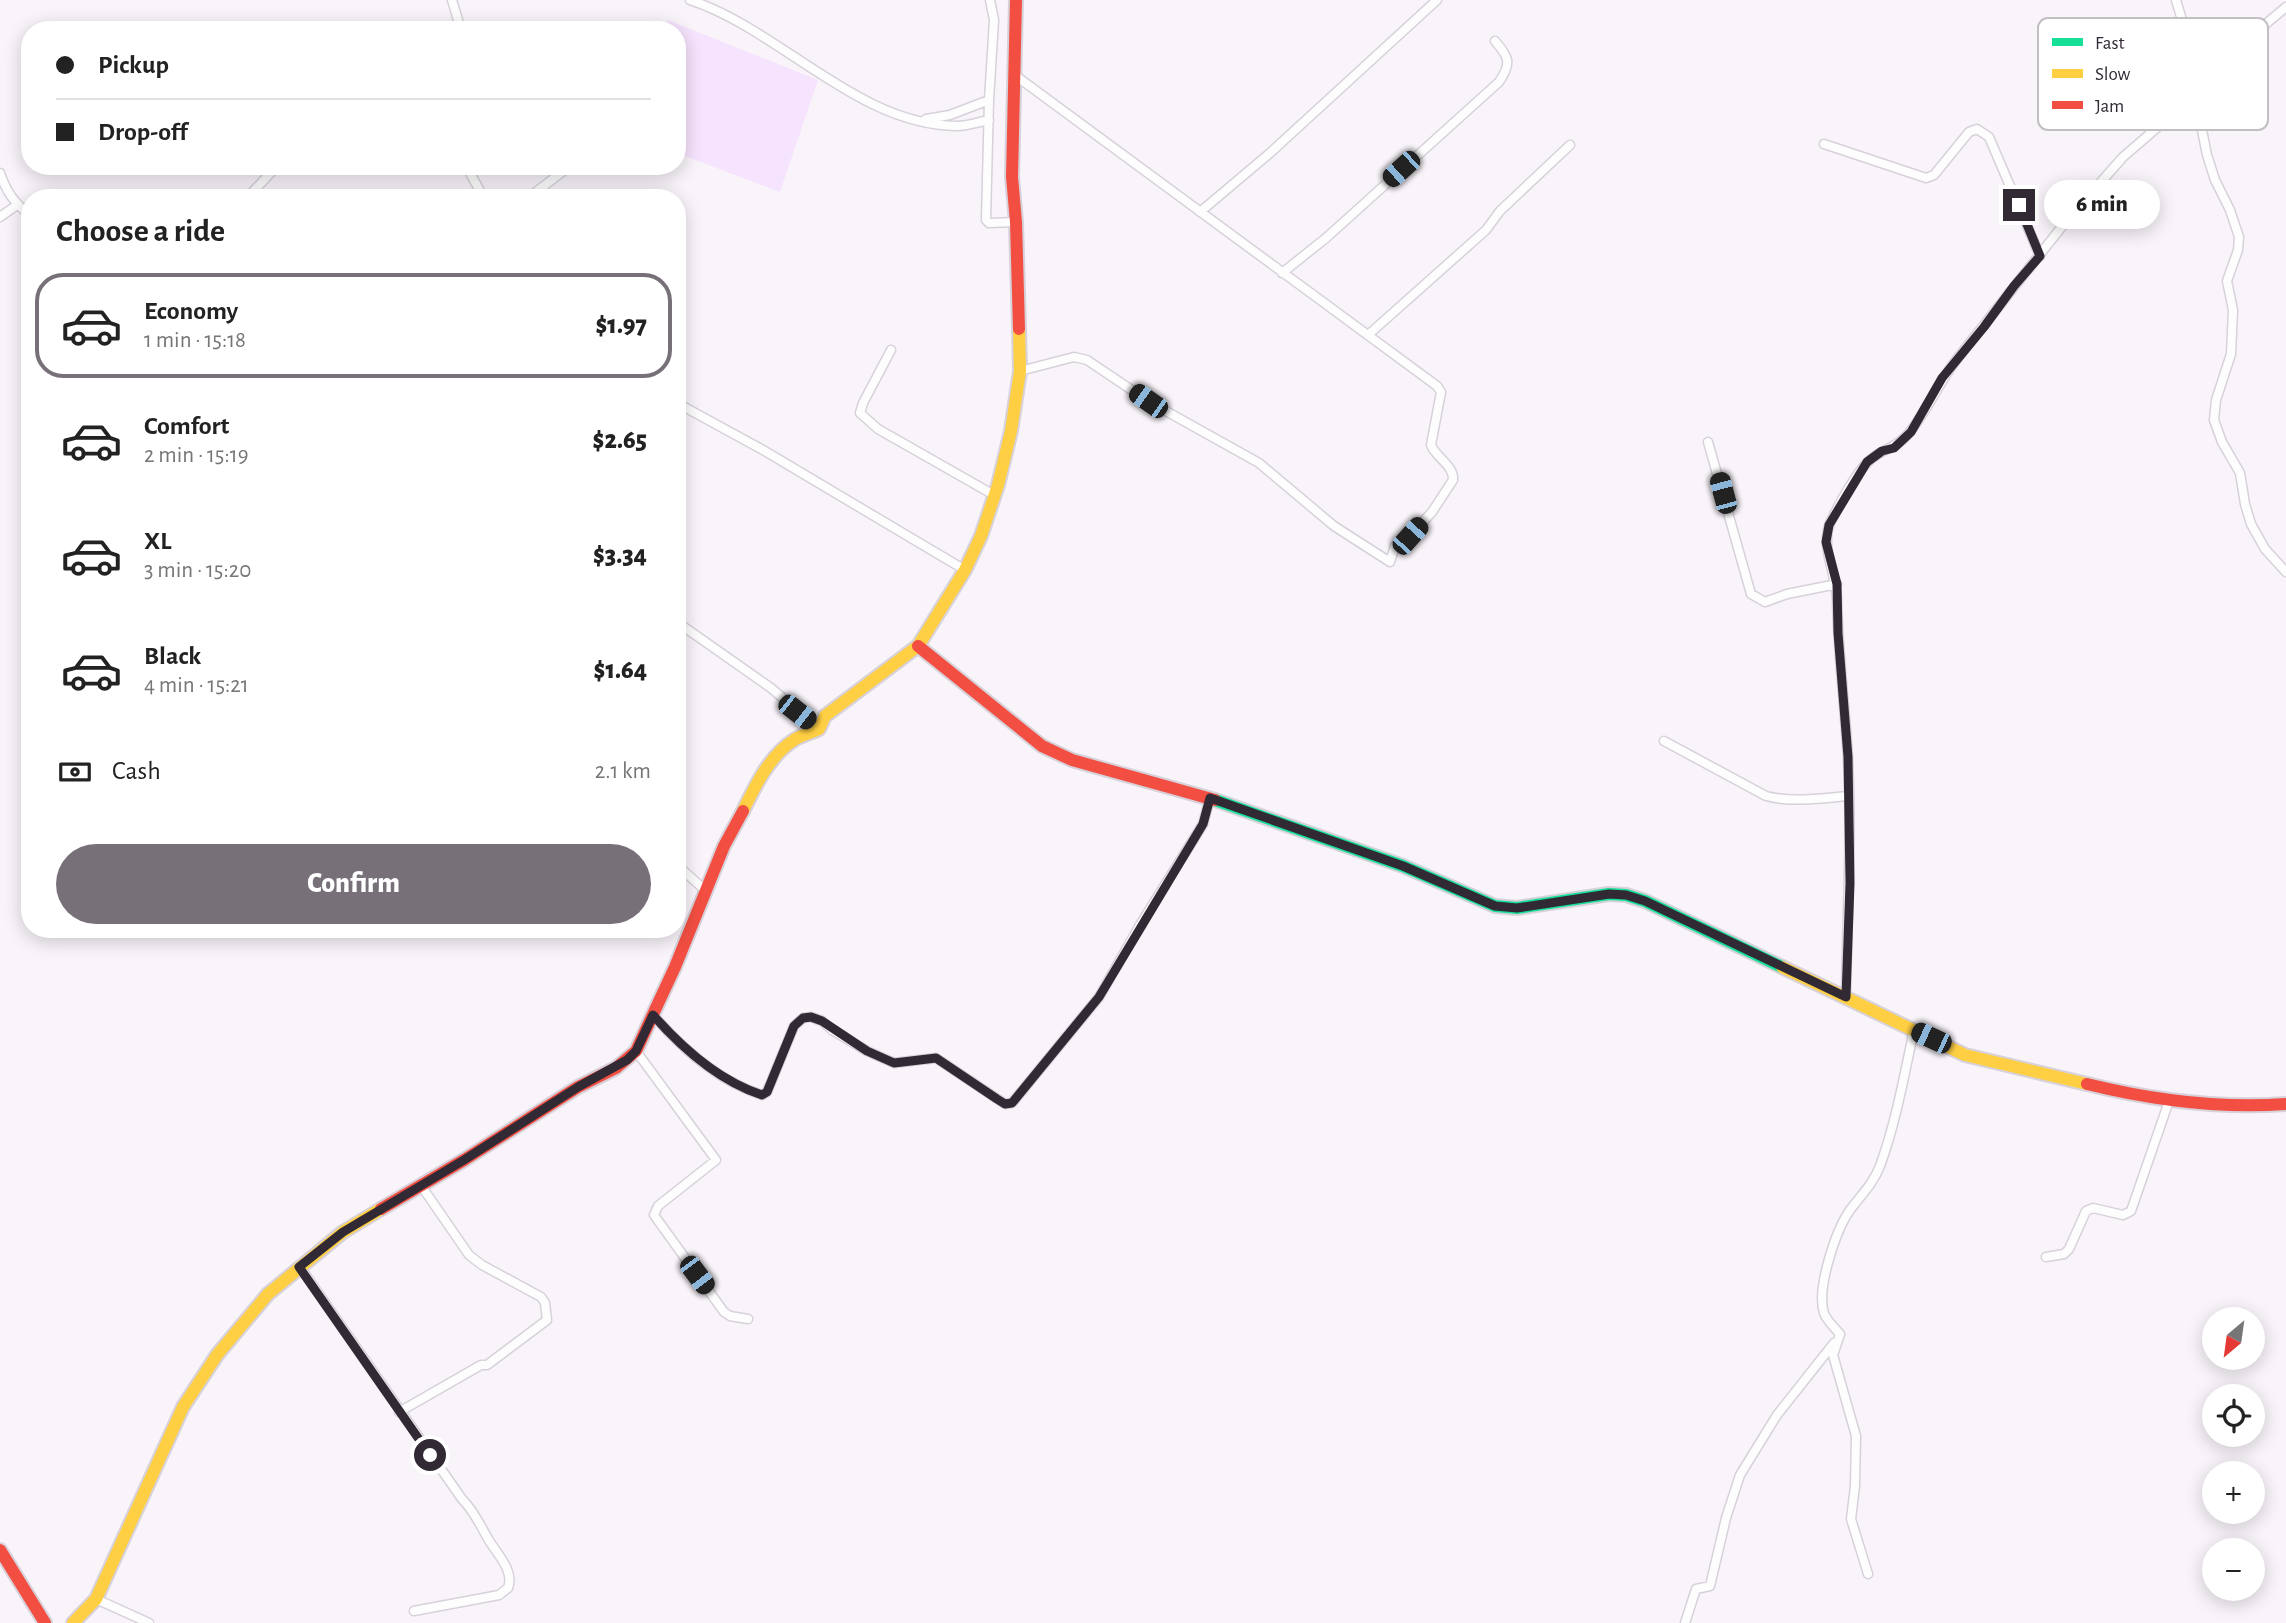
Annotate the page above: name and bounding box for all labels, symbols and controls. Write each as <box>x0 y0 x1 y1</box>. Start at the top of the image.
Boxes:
legend <box>2038 18 2268 130</box>
text: Fast <box>2095 34 2125 53</box>
text: Pickup <box>98 52 169 78</box>
text: Slow <box>2095 65 2131 84</box>
text: Jam <box>2095 97 2124 116</box>
text: Drop-off <box>98 119 187 145</box>
car <box>1379 147 1424 191</box>
callout: 6 min <box>2044 180 2159 230</box>
route end <box>2003 189 2035 221</box>
text: 6 min <box>2076 193 2128 216</box>
text: Choose a ride <box>56 215 225 247</box>
icon: car <box>60 294 123 357</box>
text: Economy <box>144 298 238 324</box>
text: $1.97 <box>595 312 647 338</box>
text: 1 min · 15:18 <box>144 329 246 352</box>
car <box>1125 380 1172 422</box>
icon: car <box>60 409 123 472</box>
text: Comfort <box>144 413 229 439</box>
text: $2.65 <box>593 427 647 453</box>
text: 2 min · 15:19 <box>144 444 248 467</box>
car <box>1708 470 1739 516</box>
car <box>1389 513 1432 559</box>
icon: car <box>60 524 123 587</box>
text: XL <box>144 528 171 554</box>
text: $3.34 <box>593 542 647 568</box>
text: 3 min · 15:20 <box>144 559 251 582</box>
icon: car <box>60 639 123 702</box>
text: Black <box>144 643 201 669</box>
text: $1.64 <box>594 657 647 683</box>
text: 4 min · 15:21 <box>144 674 249 697</box>
car <box>774 691 821 733</box>
icon: cash <box>56 753 94 791</box>
text: Cash <box>112 758 161 784</box>
text: 2.1 km <box>595 760 651 783</box>
button: Confirm <box>56 844 651 924</box>
car <box>1908 1020 1955 1056</box>
car <box>676 1252 719 1298</box>
north arrow <box>2202 1307 2264 1370</box>
map controls <box>2202 1307 2265 1601</box>
button: locate <box>2202 1384 2265 1447</box>
route start <box>414 1439 446 1471</box>
button: + <box>2202 1461 2265 1524</box>
button: − <box>2202 1538 2265 1601</box>

